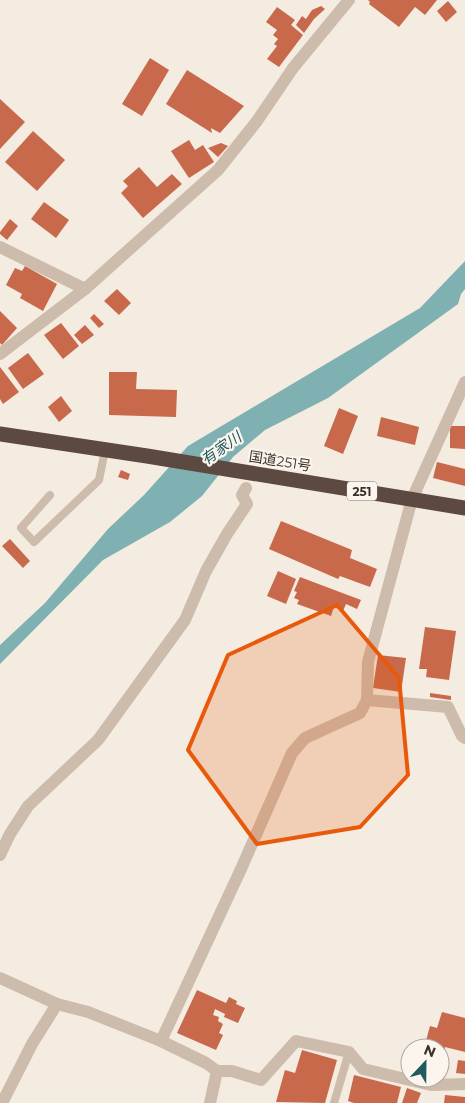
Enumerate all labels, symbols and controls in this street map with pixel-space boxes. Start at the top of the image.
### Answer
water label: 有家川 [197,426,247,469]
street label: 国道251号 [248,447,312,475]
road number: 251 [347,482,377,501]
north arrow [400,1038,450,1088]
text: N [421,1040,438,1061]

